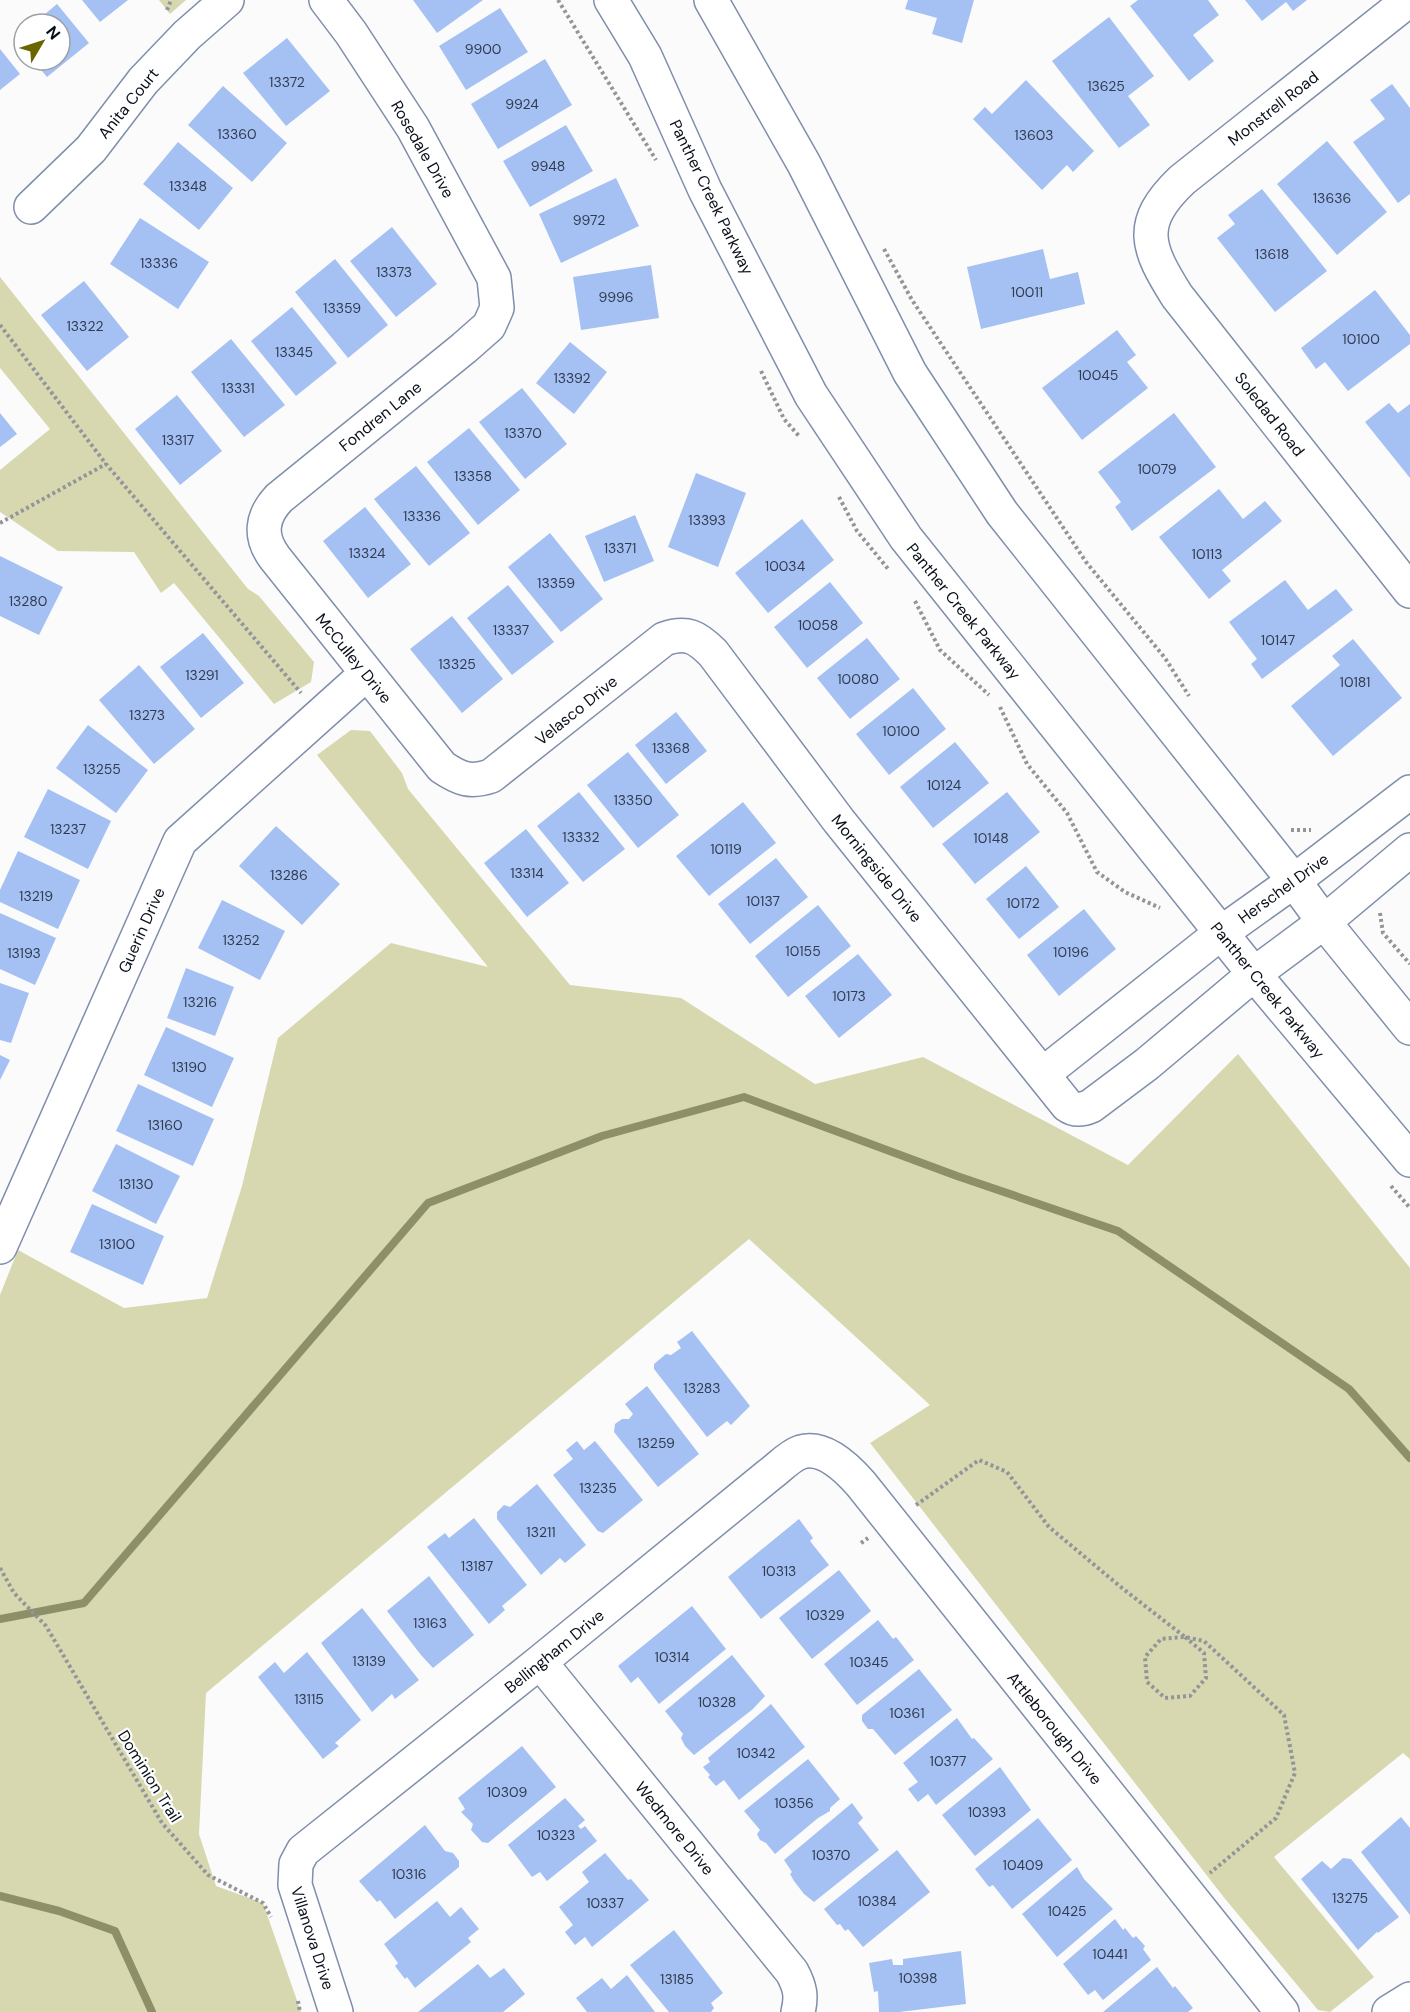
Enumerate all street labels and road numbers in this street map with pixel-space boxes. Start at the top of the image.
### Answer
street label: Anita Court [93,64,163,143]
street label: Monstrell Road [1224,66,1323,150]
street label: Rosedale Drive [386,97,459,202]
street label: Panther Creek Parkway [665,116,758,278]
street label: Soledad Road [1230,368,1309,461]
street label: Fondren Lane [335,377,426,456]
street label: Panther Creek Parkway [902,539,1025,684]
street label: McCulley Drive [311,609,396,708]
street label: Velasco Drive [531,671,622,750]
street label: Morningside Drive [827,810,927,927]
street label: Herschel Drive [1234,848,1333,928]
street label: Guerin Drive [113,884,170,976]
street label: Panther Creek Parkway [1206,918,1329,1063]
street label: Bellingham Drive [500,1605,608,1698]
street label: Attleborough Drive [1003,1668,1107,1789]
street label: Dominion Trail [113,1726,186,1826]
street label: Wedmore Drive [630,1777,719,1879]
street label: Villanova Drive [286,1884,339,1993]

